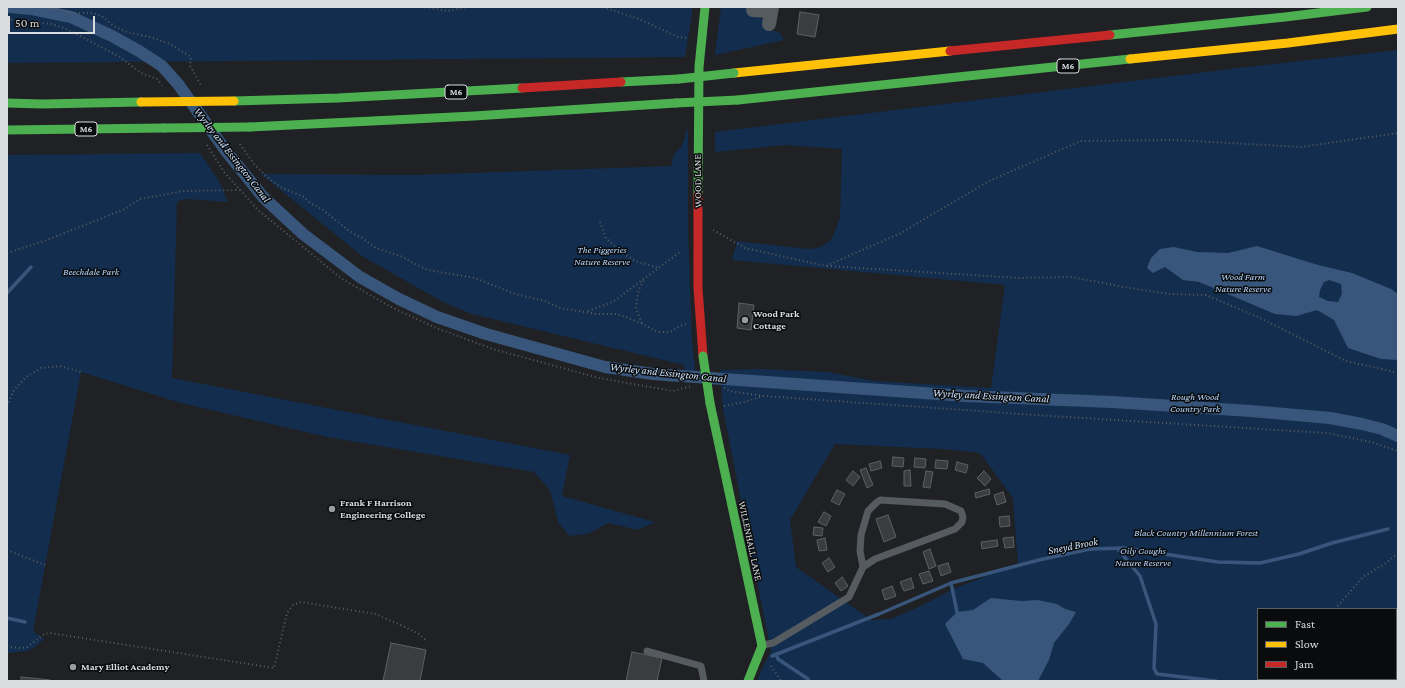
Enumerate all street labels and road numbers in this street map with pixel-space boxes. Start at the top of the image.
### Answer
road number: M6 [1057,59,1079,73]
road number: M6 [445,85,467,99]
road number: M6 [75,122,97,136]
street label: WOOD LANE [692,154,704,208]
street label: WILLENHALL LANE [736,500,764,582]

